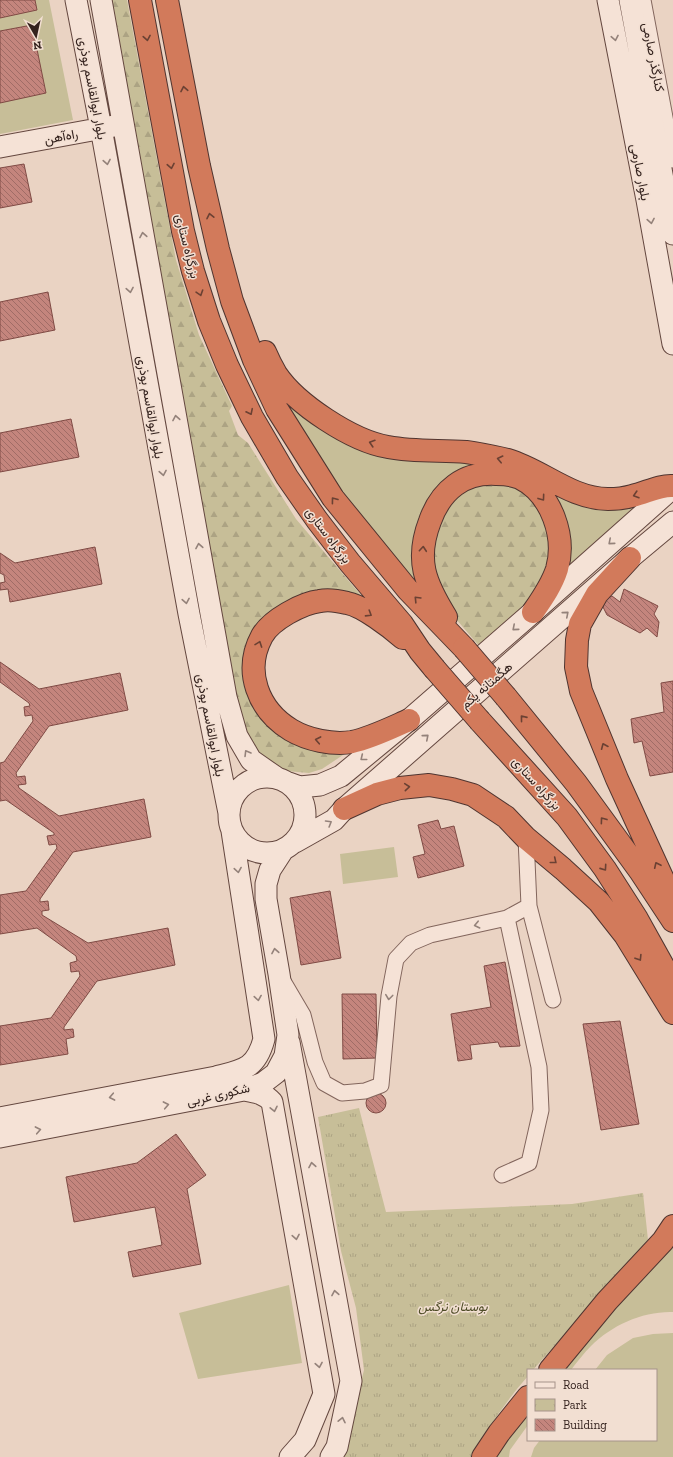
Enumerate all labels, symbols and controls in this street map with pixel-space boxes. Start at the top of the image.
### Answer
north arrow [16,16,56,56]
street label: کنارگذر صارمی [638,21,668,93]
street label: بلوار ابوالقاسم بوذری [74,35,110,141]
one-way arrow [142,35,151,42]
one-way arrow [610,35,619,41]
text: N [32,38,43,53]
one-way arrow [180,85,189,92]
street label: راه‌آهن [43,126,79,148]
street label: بلوار صارمی [627,142,653,202]
one-way arrow [103,159,111,165]
one-way arrow [166,163,174,169]
street label: بزرگراه ستاری [171,212,203,280]
one-way arrow [207,213,215,219]
one-way arrow [646,218,655,224]
one-way arrow [139,232,148,238]
one-way arrow [126,287,134,293]
one-way arrow [195,289,204,296]
street label: بلوار ابوالقاسم بوذری [133,354,167,460]
one-way arrow [245,408,253,416]
one-way arrow [172,415,181,421]
one-way arrow [368,439,375,448]
one-way arrow [497,455,503,463]
one-way arrow [159,470,167,476]
one-way arrow [632,490,639,499]
one-way arrow [538,494,545,501]
one-way arrow [332,497,339,504]
street label: بزرگراه ستاری [302,504,355,567]
one-way arrow [609,537,616,544]
one-way arrow [195,543,204,549]
one-way arrow [419,546,428,552]
one-way arrow [415,597,422,604]
one-way arrow [182,598,190,604]
one-way arrow [365,609,372,617]
one-way arrow [561,612,569,619]
one-way arrow [512,624,519,631]
one-way arrow [254,640,263,647]
street label: هگمتانه یکم [457,659,516,713]
street label: بلوار ابوالقاسم بوذری [192,672,228,778]
one-way arrow [520,715,527,722]
one-way arrow [421,734,429,742]
one-way arrow [315,736,321,744]
one-way arrow [601,743,609,751]
one-way arrow [245,751,252,758]
one-way arrow [360,754,367,761]
street label: بزرگراه ستاری [508,754,564,814]
one-way arrow [404,783,410,792]
one-way arrow [600,817,607,824]
one-way arrow [324,820,331,827]
one-way arrow [549,856,556,863]
one-way arrow [654,862,662,869]
one-way arrow [599,864,606,871]
one-way arrow [233,866,242,873]
one-way arrow [474,920,481,928]
one-way arrow [272,947,280,954]
one-way arrow [634,954,642,961]
one-way arrow [385,994,394,1000]
one-way arrow [253,995,262,1001]
street label: شکوری غربی [185,1080,251,1110]
one-way arrow [109,1092,115,1100]
one-way arrow [163,1102,169,1110]
one-way arrow [269,1106,277,1112]
one-way arrow [35,1126,41,1134]
one-way arrow [308,1162,316,1168]
one-way arrow [292,1234,300,1240]
one-way arrow [331,1289,340,1296]
park label: بوستان نرگس [418,1299,489,1315]
one-way arrow [314,1362,323,1368]
legend [527,1369,657,1441]
text: Road [563,1378,589,1392]
text: Park [563,1398,588,1412]
one-way arrow [338,1417,346,1423]
text: Building [563,1418,607,1432]

